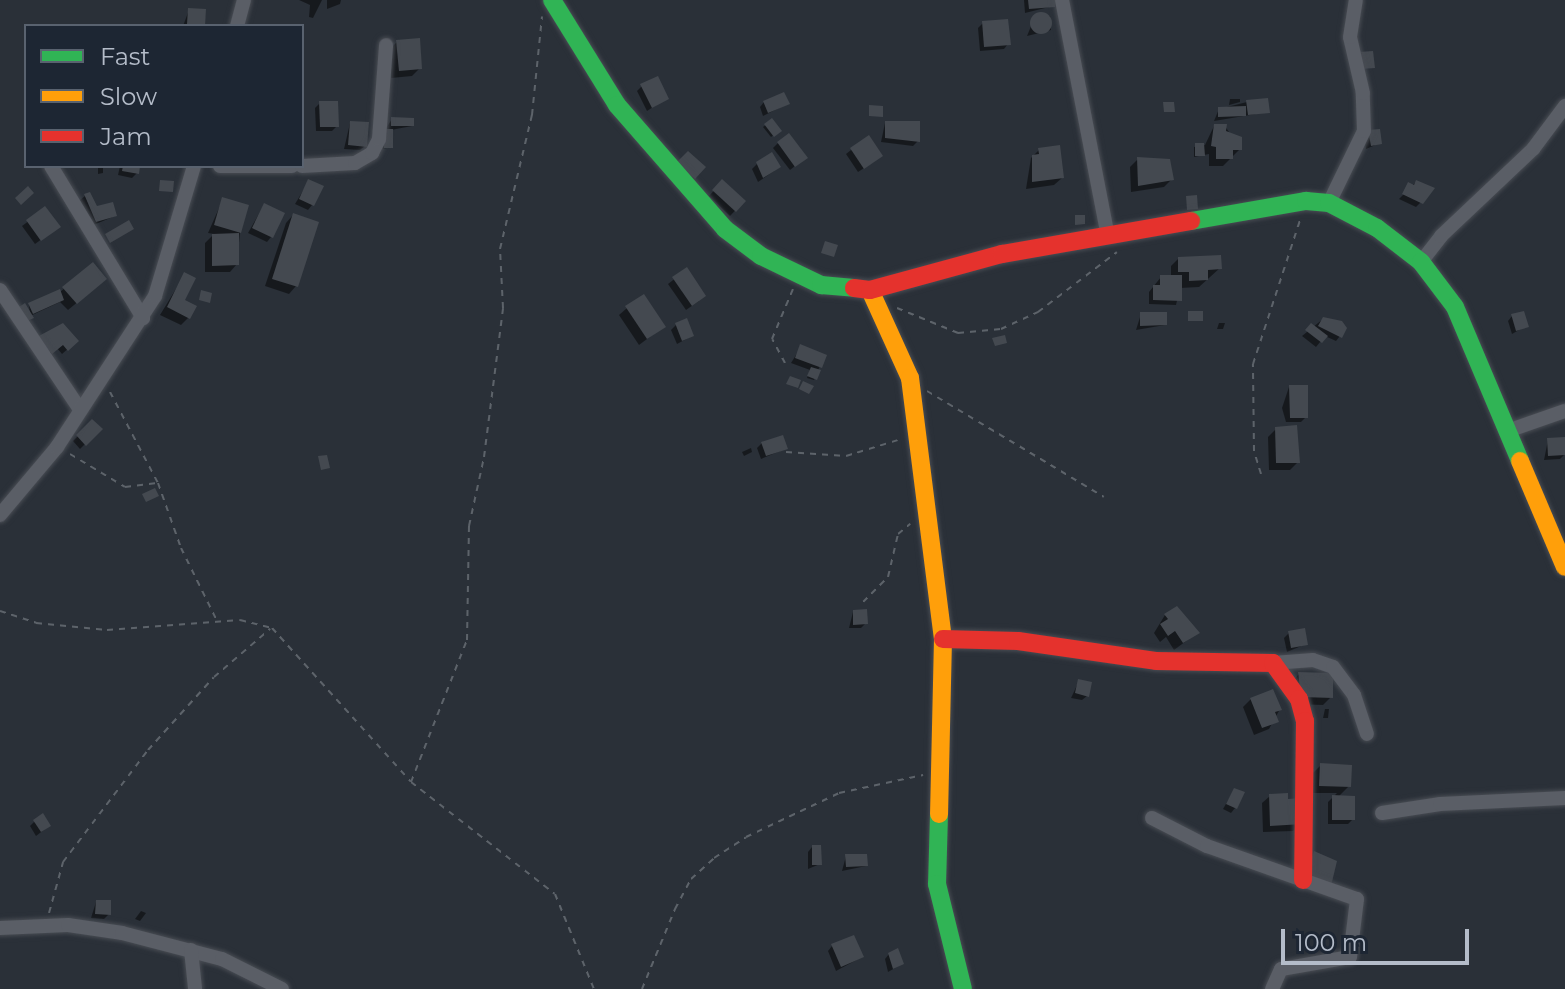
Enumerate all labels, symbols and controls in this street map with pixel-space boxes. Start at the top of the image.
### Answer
legend [24,24,304,168]
text: Fast [100,42,150,71]
text: Slow [100,82,157,111]
text: Jam [100,122,152,151]
scale bar [1285,913,1473,963]
text: 100 m [1295,928,1367,957]

